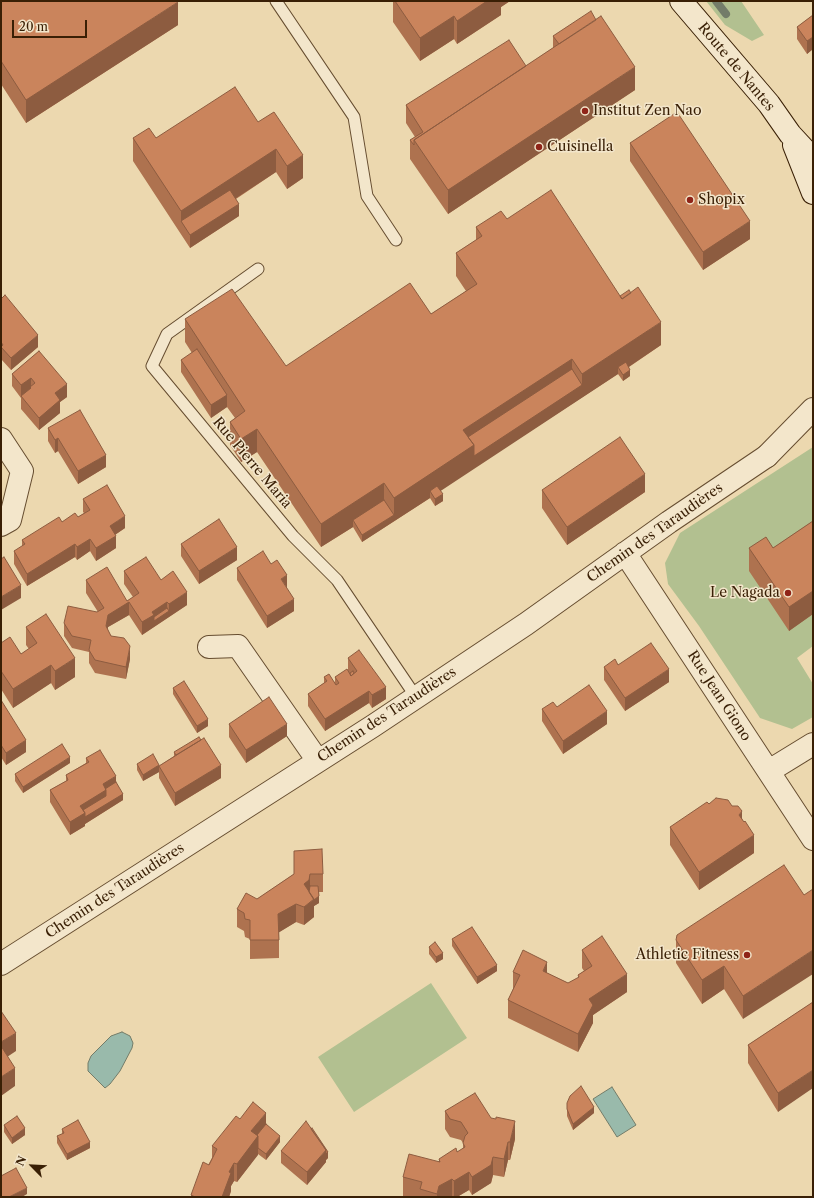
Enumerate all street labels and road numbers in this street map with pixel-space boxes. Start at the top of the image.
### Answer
street label: Route de Nantes [694,19,778,115]
street label: Rue Pierre Maria [209,414,295,512]
street label: Chemin des Taraudières [584,480,726,586]
street label: Rue Jean Giono [684,648,754,744]
street label: Chemin des Taraudières [314,664,460,766]
street label: Chemin des Taraudières [42,840,188,942]

